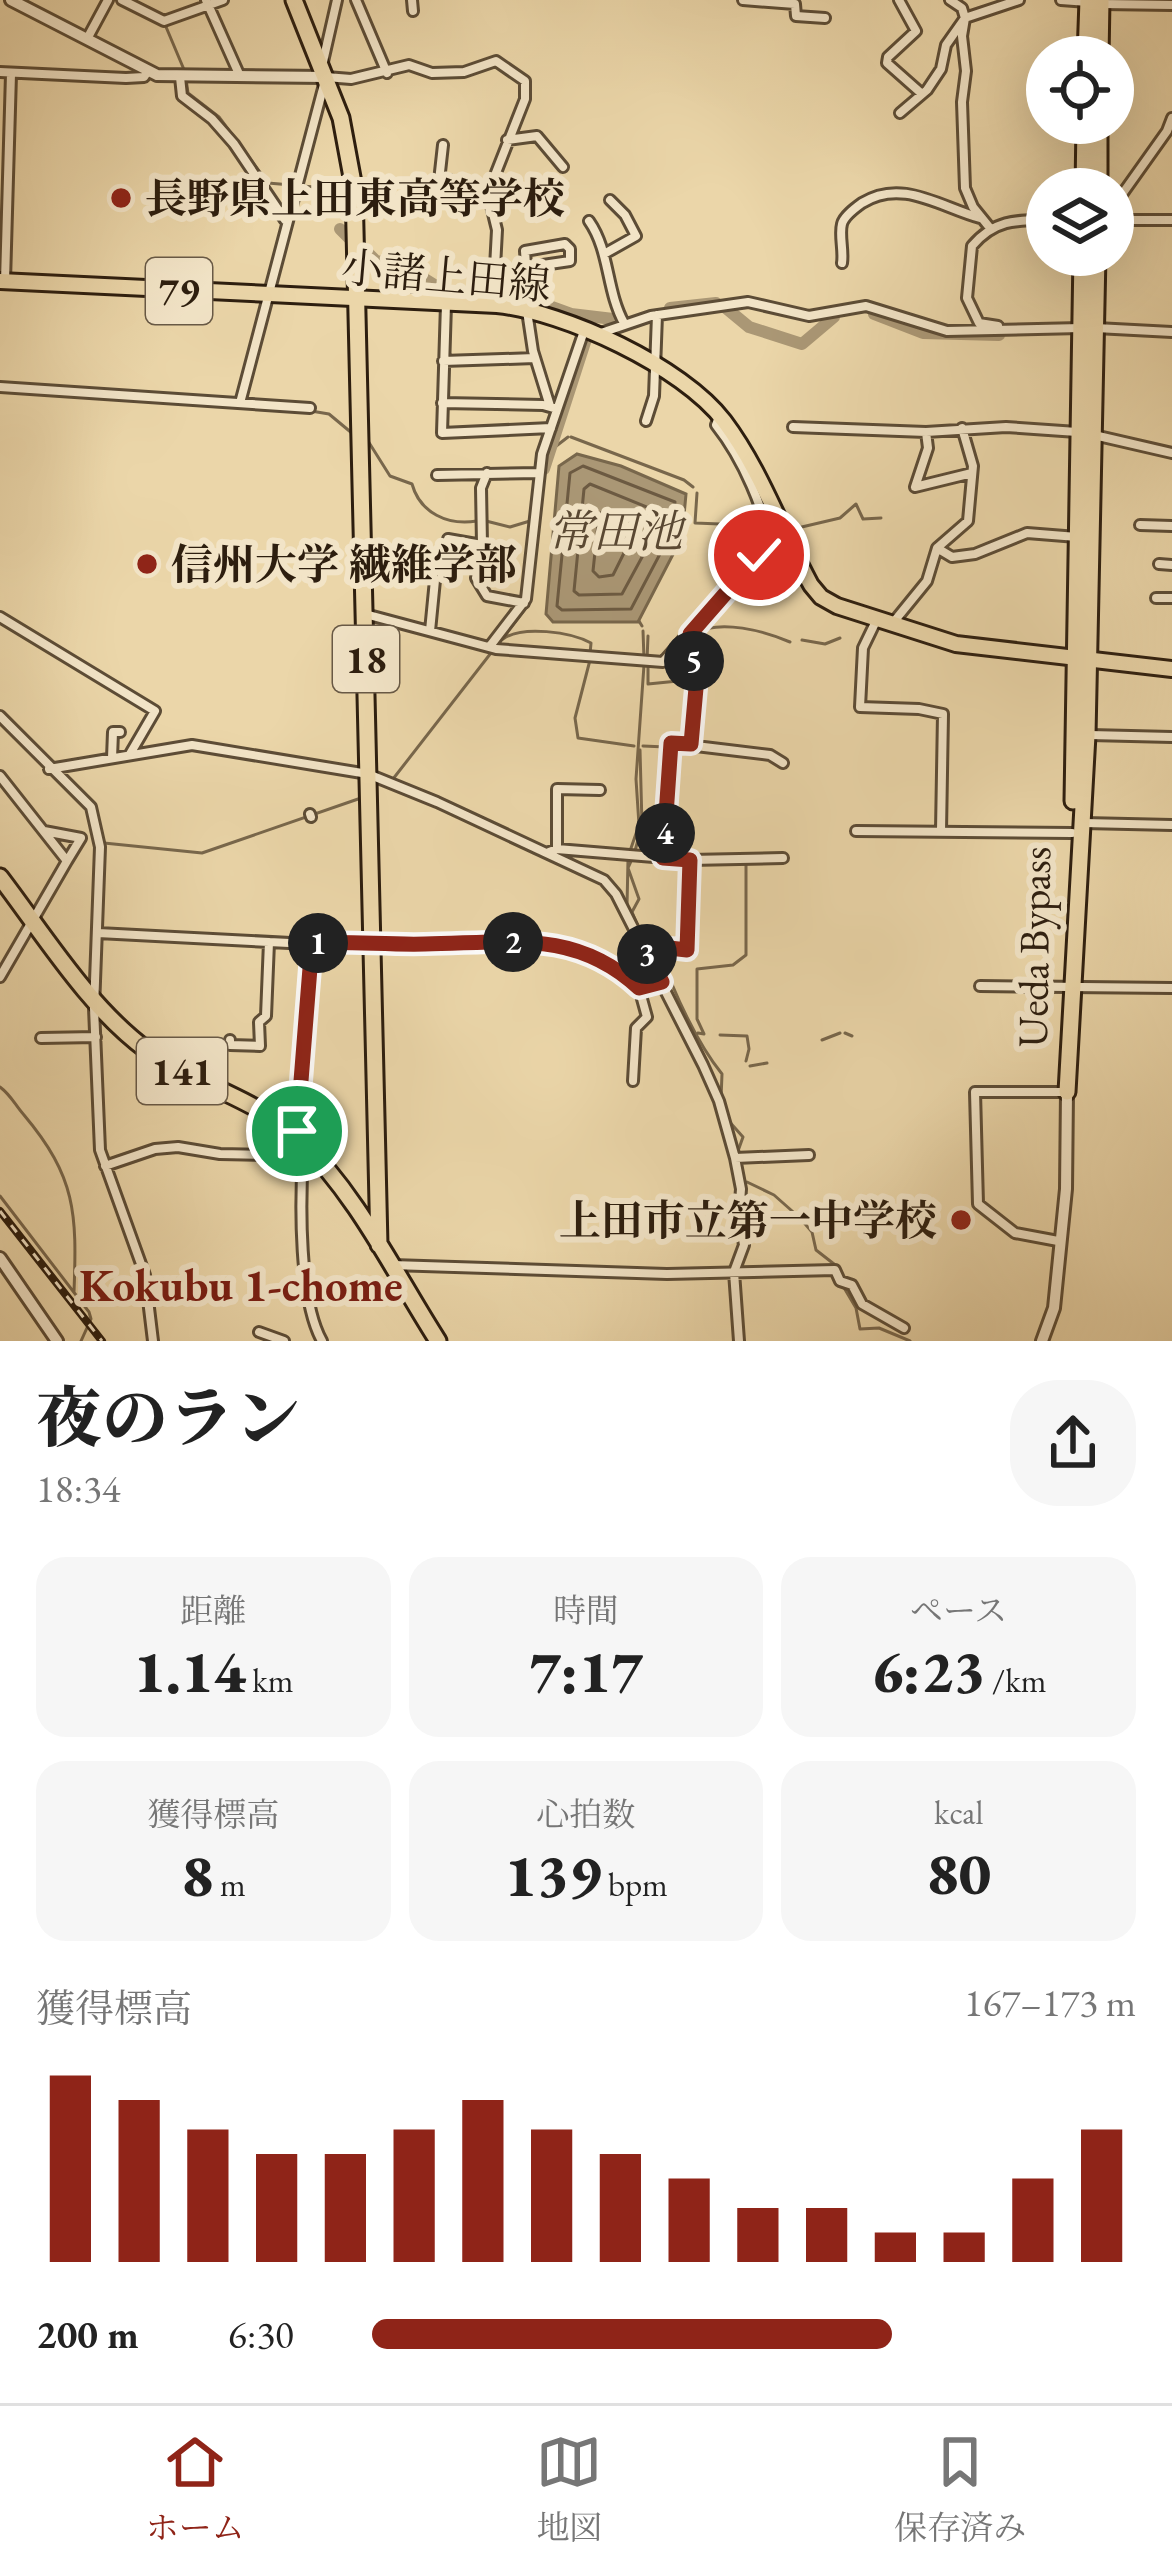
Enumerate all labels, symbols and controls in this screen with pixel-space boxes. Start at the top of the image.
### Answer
map controls [1026,36,1134,276]
button: locate [1026,36,1134,144]
button: layers [1026,168,1134,276]
place label: 長野県上田東高等学校 [145,171,565,226]
marker: 長野県上田東高等学校 [108,185,134,211]
street label: 小諸上田線 [339,239,553,313]
road number: 79 [146,258,212,324]
water label: 常田池 [547,502,687,560]
pin [708,504,810,606]
icon: check [726,522,792,588]
place label: 信州大学 繊維学部 [171,537,517,592]
marker: 信州大学 繊維学部 [134,551,160,577]
road number: 18 [333,626,399,692]
pin: 5 [664,631,724,691]
text: 5 [685,639,703,682]
pin: 4 [635,803,695,863]
text: 4 [656,811,674,854]
street label: Ueda Bypass [1005,846,1063,1048]
pin: 2 [483,912,543,972]
pin: 1 [288,913,348,973]
text: 2 [504,920,522,963]
text: 1 [309,921,327,964]
pin: 3 [617,924,677,984]
text: 3 [638,932,656,975]
road number: 141 [137,1038,227,1104]
pin [246,1080,348,1182]
icon: arrive [264,1098,330,1164]
place label: 上田市立第一中学校 [559,1193,937,1248]
marker: 上田市立第一中学校 [948,1207,974,1233]
district label: Kokubu 1-chome [79,1256,403,1314]
text: 夜のラン [36,1375,300,1461]
button: share [1010,1380,1136,1506]
text: 18:34 [36,1463,121,1514]
text: 距離 [180,1589,246,1632]
text: 時間 [553,1589,619,1632]
text: ペース [910,1589,1007,1632]
text: 1.14 [133,1632,246,1710]
text: 7:17 [529,1632,643,1710]
text: 6:23 [871,1632,985,1710]
text: km [246,1659,293,1702]
text: /km [985,1659,1046,1702]
text: kcal [934,1791,983,1834]
text: 獲得標高 [147,1793,279,1836]
text: 心拍数 [536,1793,635,1836]
text: 80 [926,1834,991,1912]
text: 8 [181,1836,213,1914]
text: 139 [504,1836,601,1914]
text: m [213,1863,246,1906]
text: bpm [601,1863,668,1906]
text: 167–173 m [964,1977,1136,2028]
text: 獲得標高 [36,1983,192,2034]
text: 200 m [36,2309,139,2360]
text: 6:30 [228,2309,294,2360]
tab: ホーム [146,2429,245,2549]
tab: 地図 [536,2429,602,2549]
tab: 保存済み [894,2429,1026,2549]

